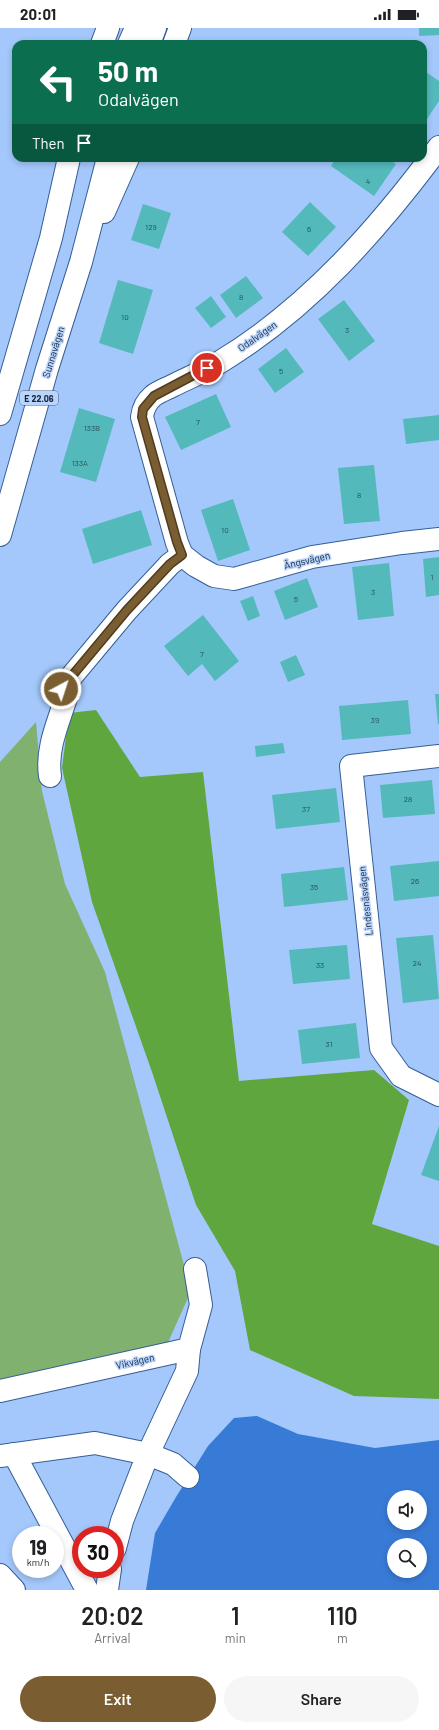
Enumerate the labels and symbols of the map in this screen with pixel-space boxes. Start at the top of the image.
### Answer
house number: 4 [366,176,370,186]
house number: 129 [145,222,157,232]
house number: 6 [307,224,311,234]
house number: 8 [239,292,243,302]
house number: 10 [121,312,129,322]
street label: Odalvägen [235,318,279,354]
street label: Sunnavägen [40,325,66,379]
house number: 3 [345,325,349,335]
pin [190,351,224,385]
house number: 5 [279,366,283,376]
road number: E 22.06 [20,391,58,405]
house number: 7 [196,417,200,427]
house number: 133B [84,423,100,433]
house number: 133A [72,458,88,468]
house number: 8 [357,490,361,500]
house number: 10 [221,525,229,535]
street label: Ängsvägen [283,549,331,571]
house number: 1 [431,572,434,582]
house number: 3 [371,587,375,597]
house number: 5 [294,594,298,604]
house number: 7 [200,649,204,659]
position arrow [40,668,82,710]
house number: 39 [371,715,379,725]
house number: 28 [404,794,412,804]
house number: 37 [302,804,310,814]
street label: Lindesnäsvägen [355,866,375,936]
house number: 26 [411,876,419,886]
house number: 35 [310,882,318,892]
house number: 24 [413,958,421,968]
house number: 33 [316,960,324,970]
house number: 31 [326,1039,333,1049]
street label: Vikvägen [115,1351,155,1371]
speed limit sign: 30 [72,1526,124,1578]

